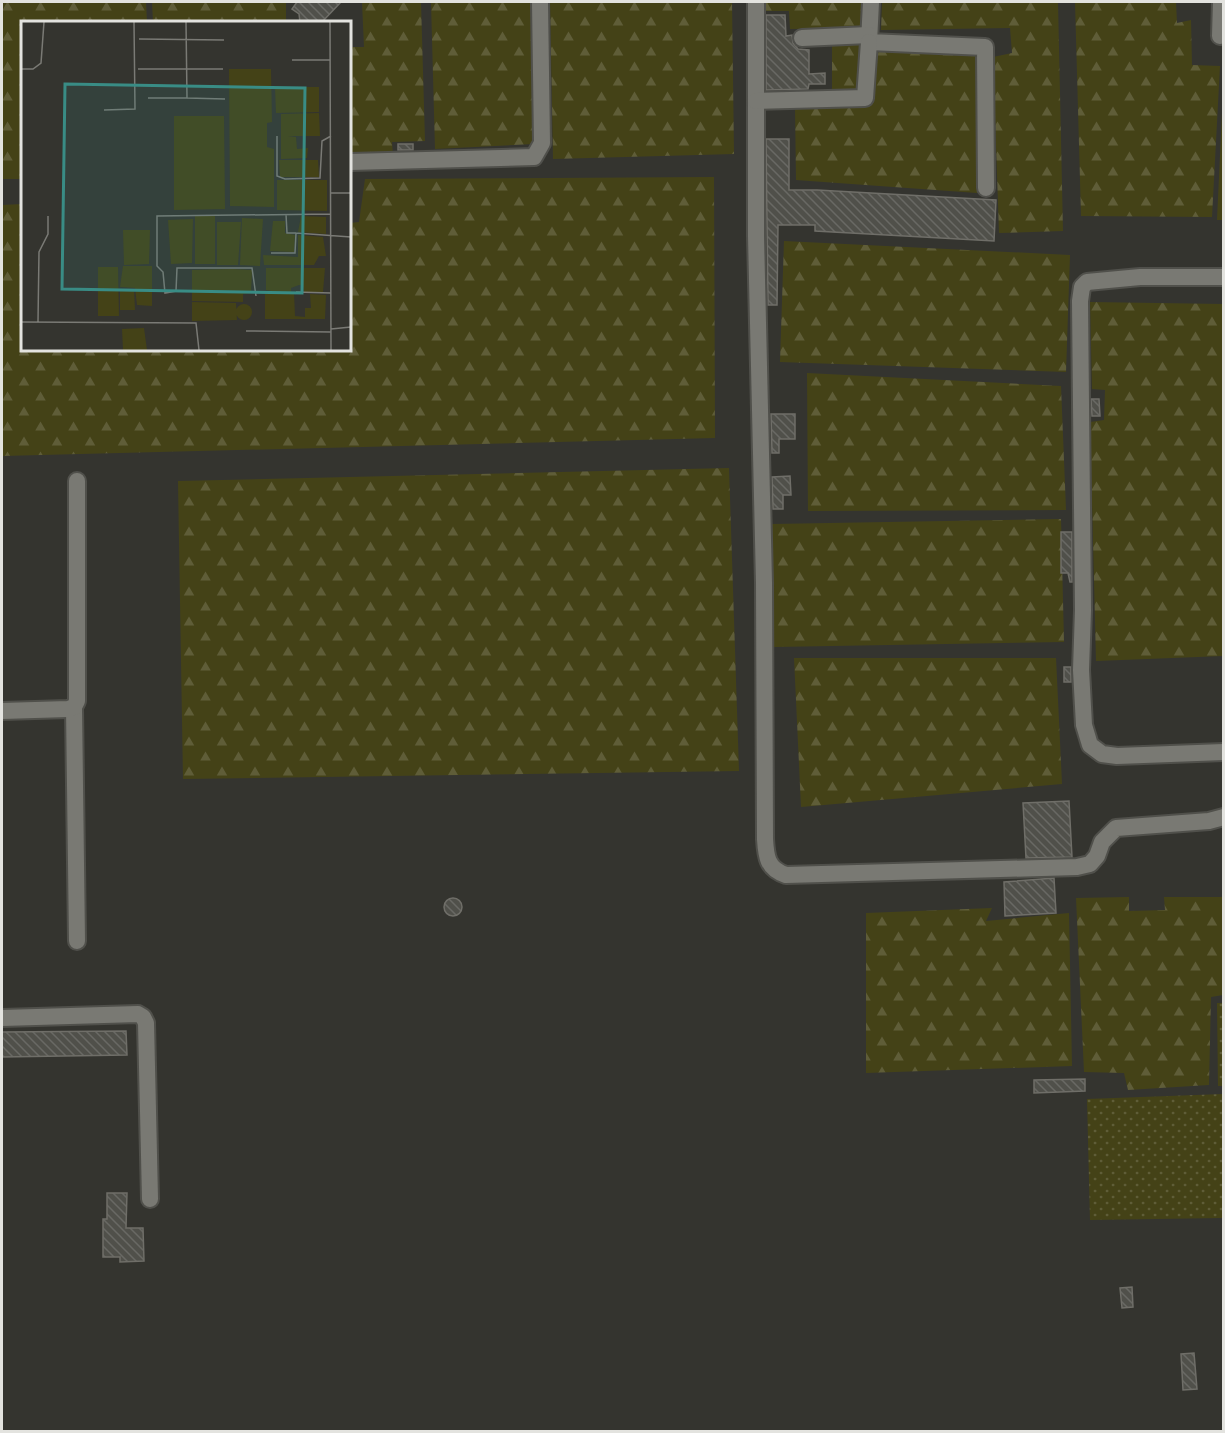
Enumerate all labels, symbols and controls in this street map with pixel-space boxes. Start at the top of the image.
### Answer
inset map [21,21,351,351]

